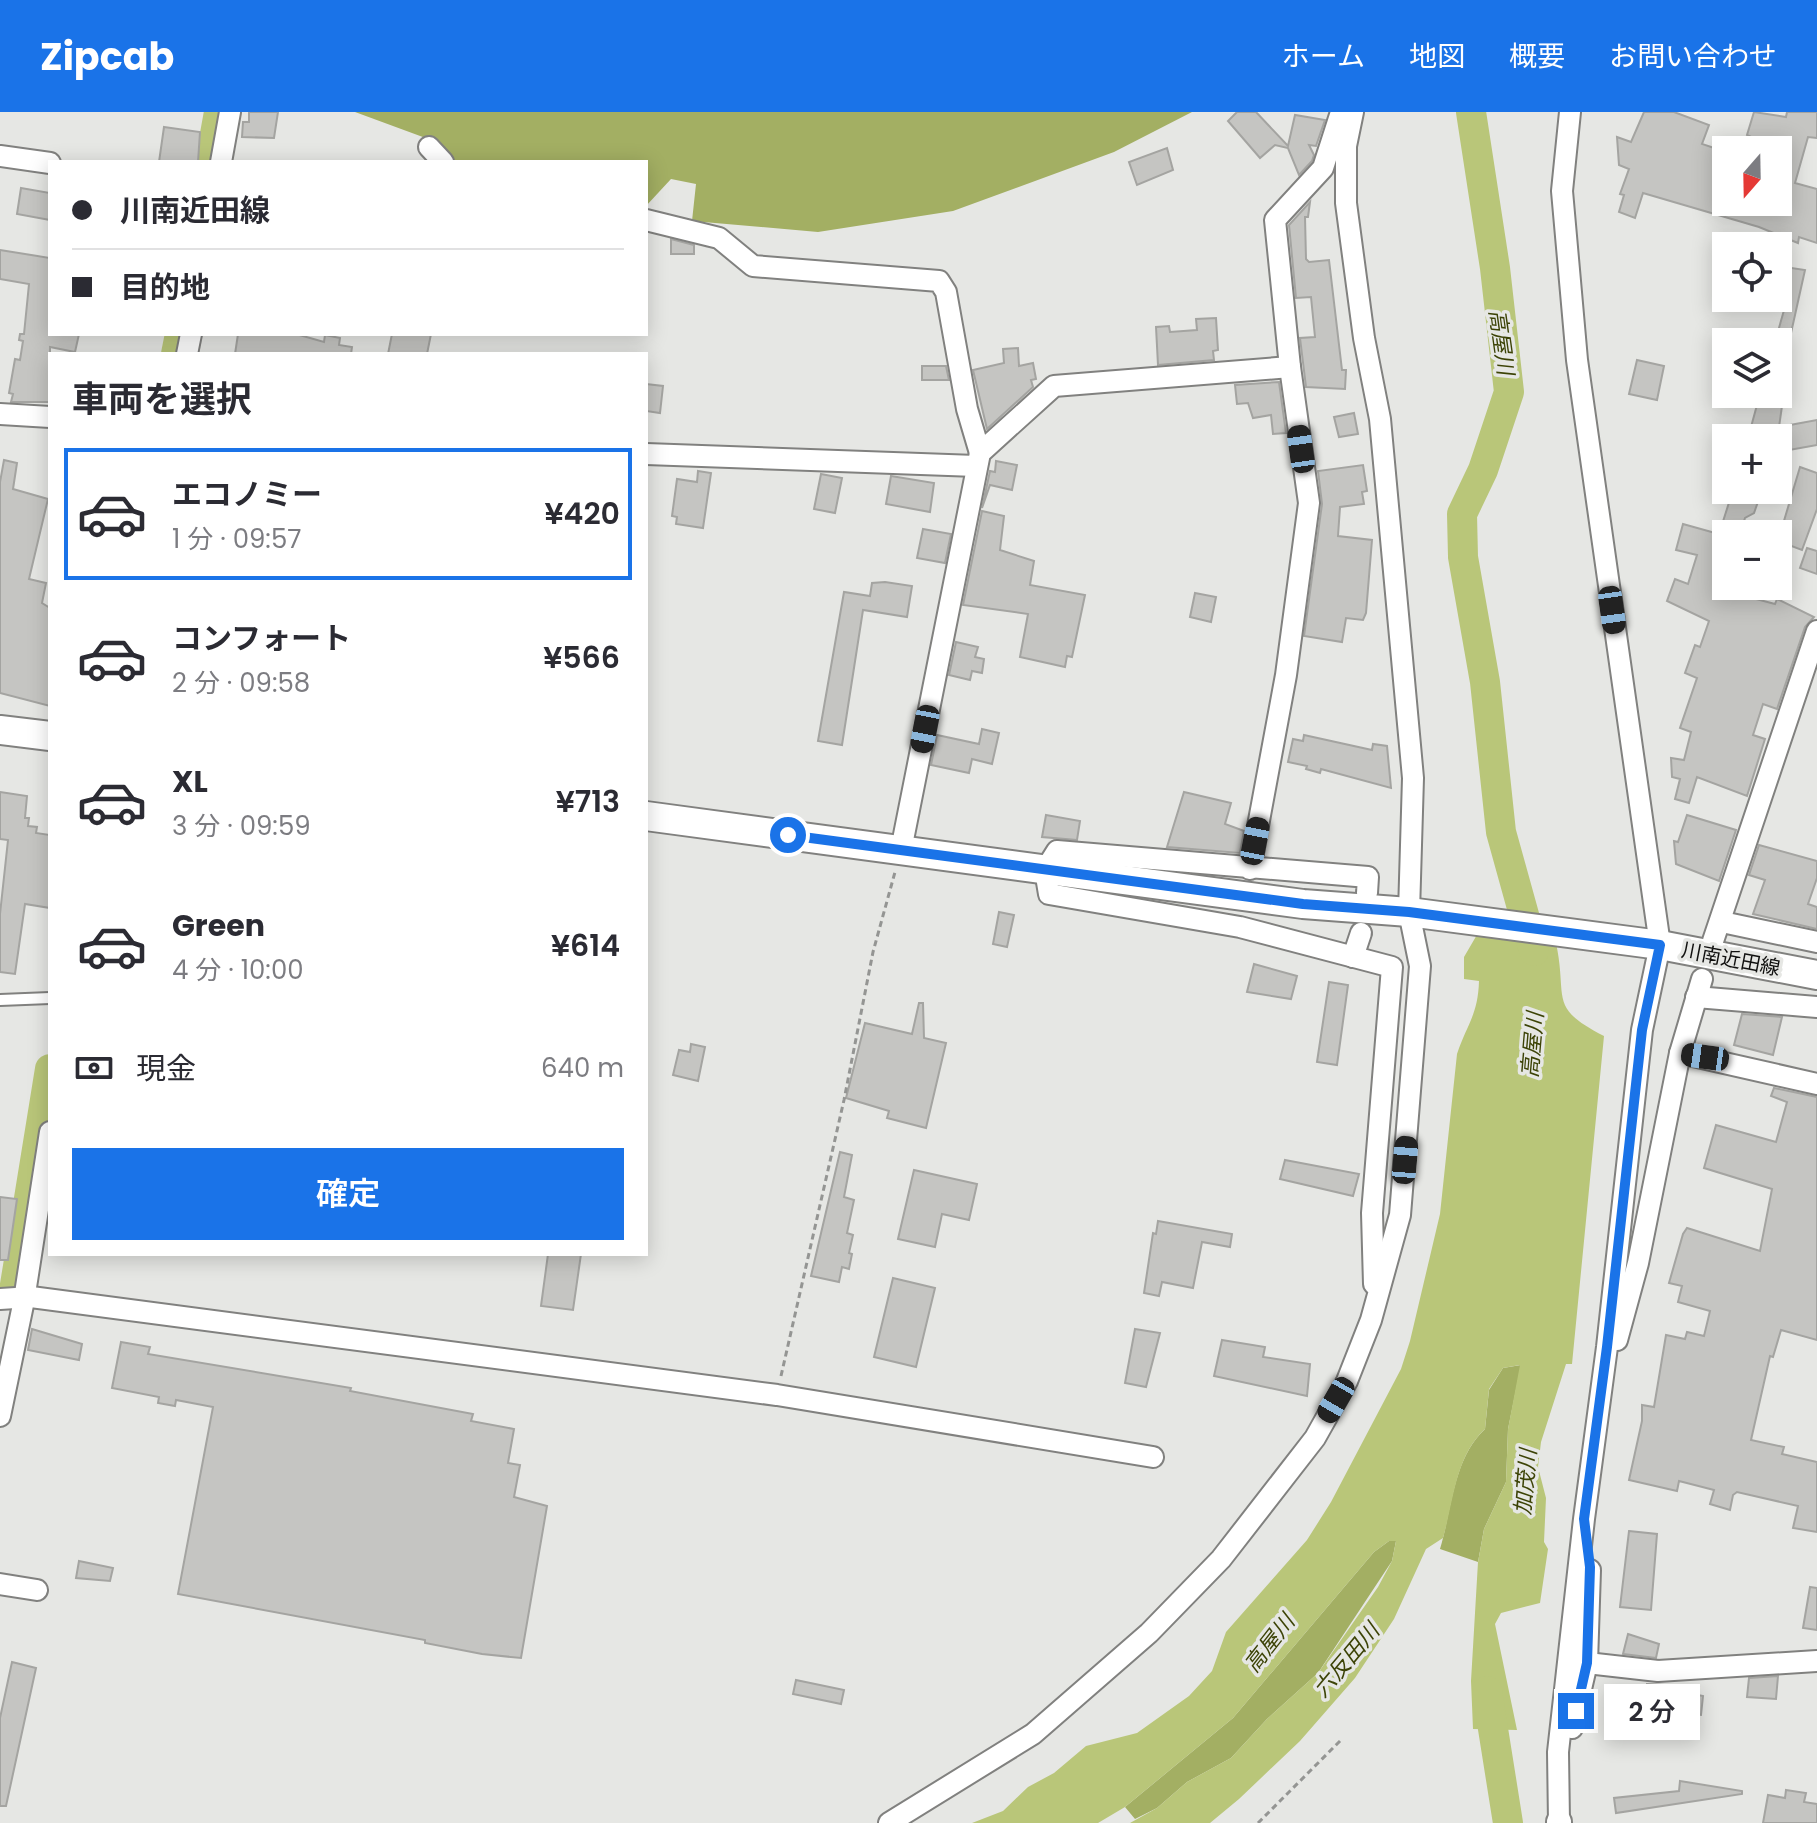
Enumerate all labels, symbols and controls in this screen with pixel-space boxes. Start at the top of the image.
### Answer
text: Zipcab [40,30,174,83]
text: ホーム [1282,37,1365,76]
text: 地図 [1409,37,1465,76]
text: 概要 [1509,37,1565,76]
text: お問い合わせ [1609,37,1777,76]
north arrow [1712,136,1792,216]
map controls [1712,136,1792,600]
text: 川南近田線 [120,189,270,232]
button: locate [1712,232,1792,312]
text: 目的地 [120,266,210,309]
water label: 高屋川 [1482,307,1522,379]
button: layers [1712,328,1792,408]
text: 車両を選択 [72,374,252,425]
car [1286,424,1316,474]
button: + [1712,424,1792,504]
text: エコノミー [172,473,322,516]
icon: car [76,478,148,550]
text: ¥420 [544,492,620,535]
button: − [1712,520,1792,600]
text: 1 分 · 09:57 [172,521,301,557]
car [1597,585,1627,635]
text: コンフォート [172,617,351,660]
icon: car [76,622,148,694]
text: ¥566 [543,636,620,679]
text: 2 分 · 09:58 [172,665,310,701]
car [909,703,941,755]
text: XL [172,760,208,803]
icon: car [76,766,148,838]
text: ¥713 [556,780,620,823]
text: 3 分 · 09:59 [172,808,311,844]
car [1239,815,1271,867]
route start [770,817,806,853]
text: Green [172,904,265,947]
icon: car [76,910,148,982]
text: ¥614 [551,924,620,967]
street label: 川南近田線 [1679,936,1783,982]
text: 4 分 · 10:00 [172,952,304,988]
water label: 高屋川 [1514,1009,1551,1079]
car [1680,1042,1730,1072]
icon: cash [72,1046,116,1090]
text: 現金 [136,1047,196,1090]
text: 640 m [541,1050,624,1086]
car [1391,1135,1419,1185]
button: 確定 [72,1148,624,1240]
car [1314,1373,1358,1427]
water label: 加茂川 [1507,1446,1544,1516]
water label: 高屋川 [1237,1606,1303,1679]
water label: 六反田川 [1306,1615,1388,1704]
callout: 2 分 [1604,1683,1700,1739]
route end [1558,1693,1594,1729]
text: 2 分 [1628,1694,1676,1730]

